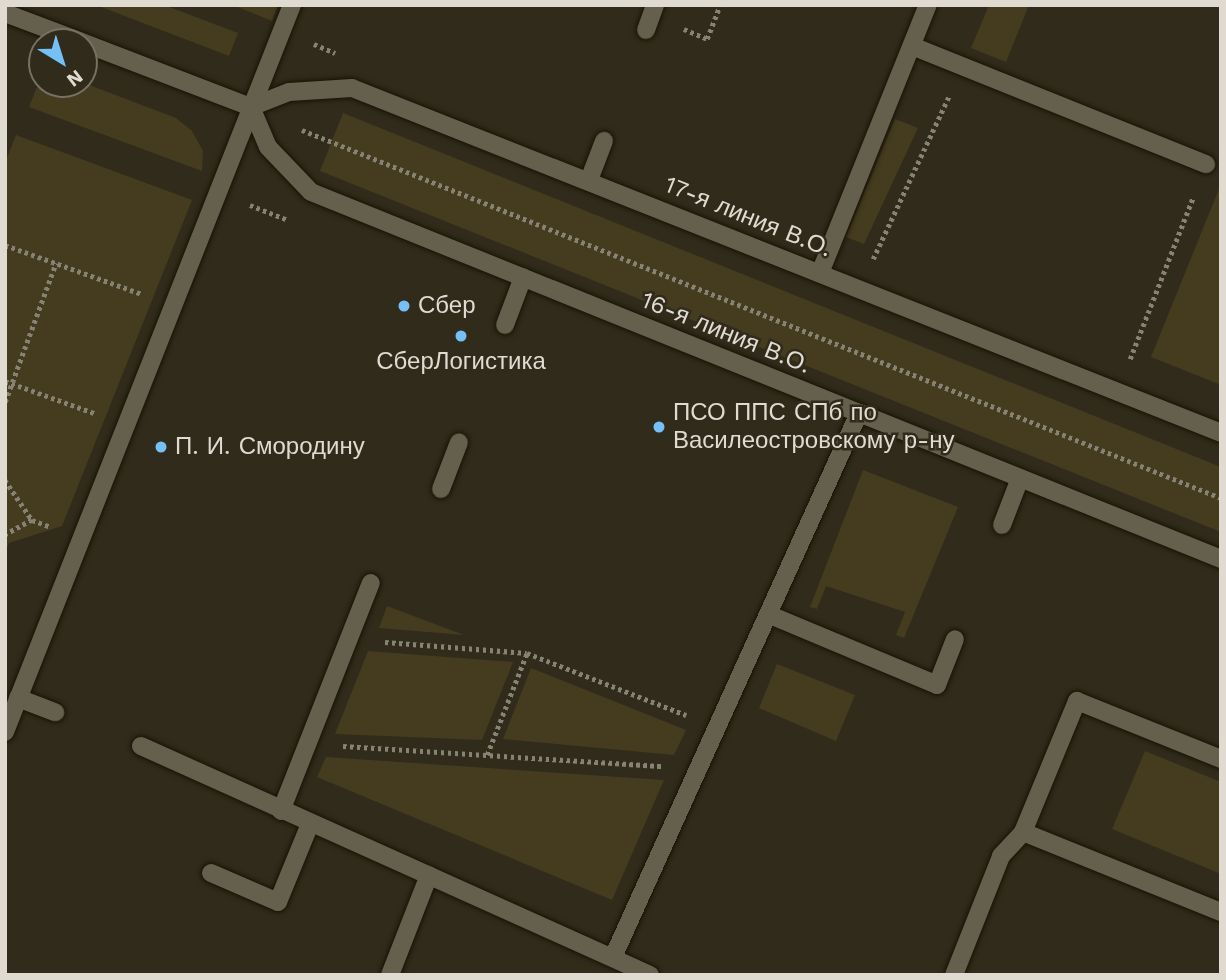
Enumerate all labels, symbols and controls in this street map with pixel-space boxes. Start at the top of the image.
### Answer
north arrow [28,28,98,98]
text: N [62,65,88,92]
street label: 17-я линия В.О. [660,170,836,264]
street label: 16-я линия В.О. [637,286,815,380]
place label: Сбер [418,292,476,320]
marker: Сбер [396,298,412,314]
marker: СберЛогистика [453,328,469,344]
place label: СберЛогистика [376,348,546,376]
place label: ПСО ППС СПб по Василеостровскому р-ну [673,399,955,455]
marker: ПСО ППС СПб по Василеостровскому р-ну [651,419,667,435]
place label: П. И. Смородину [175,433,365,461]
marker: П. И. Смородину [153,439,169,455]

